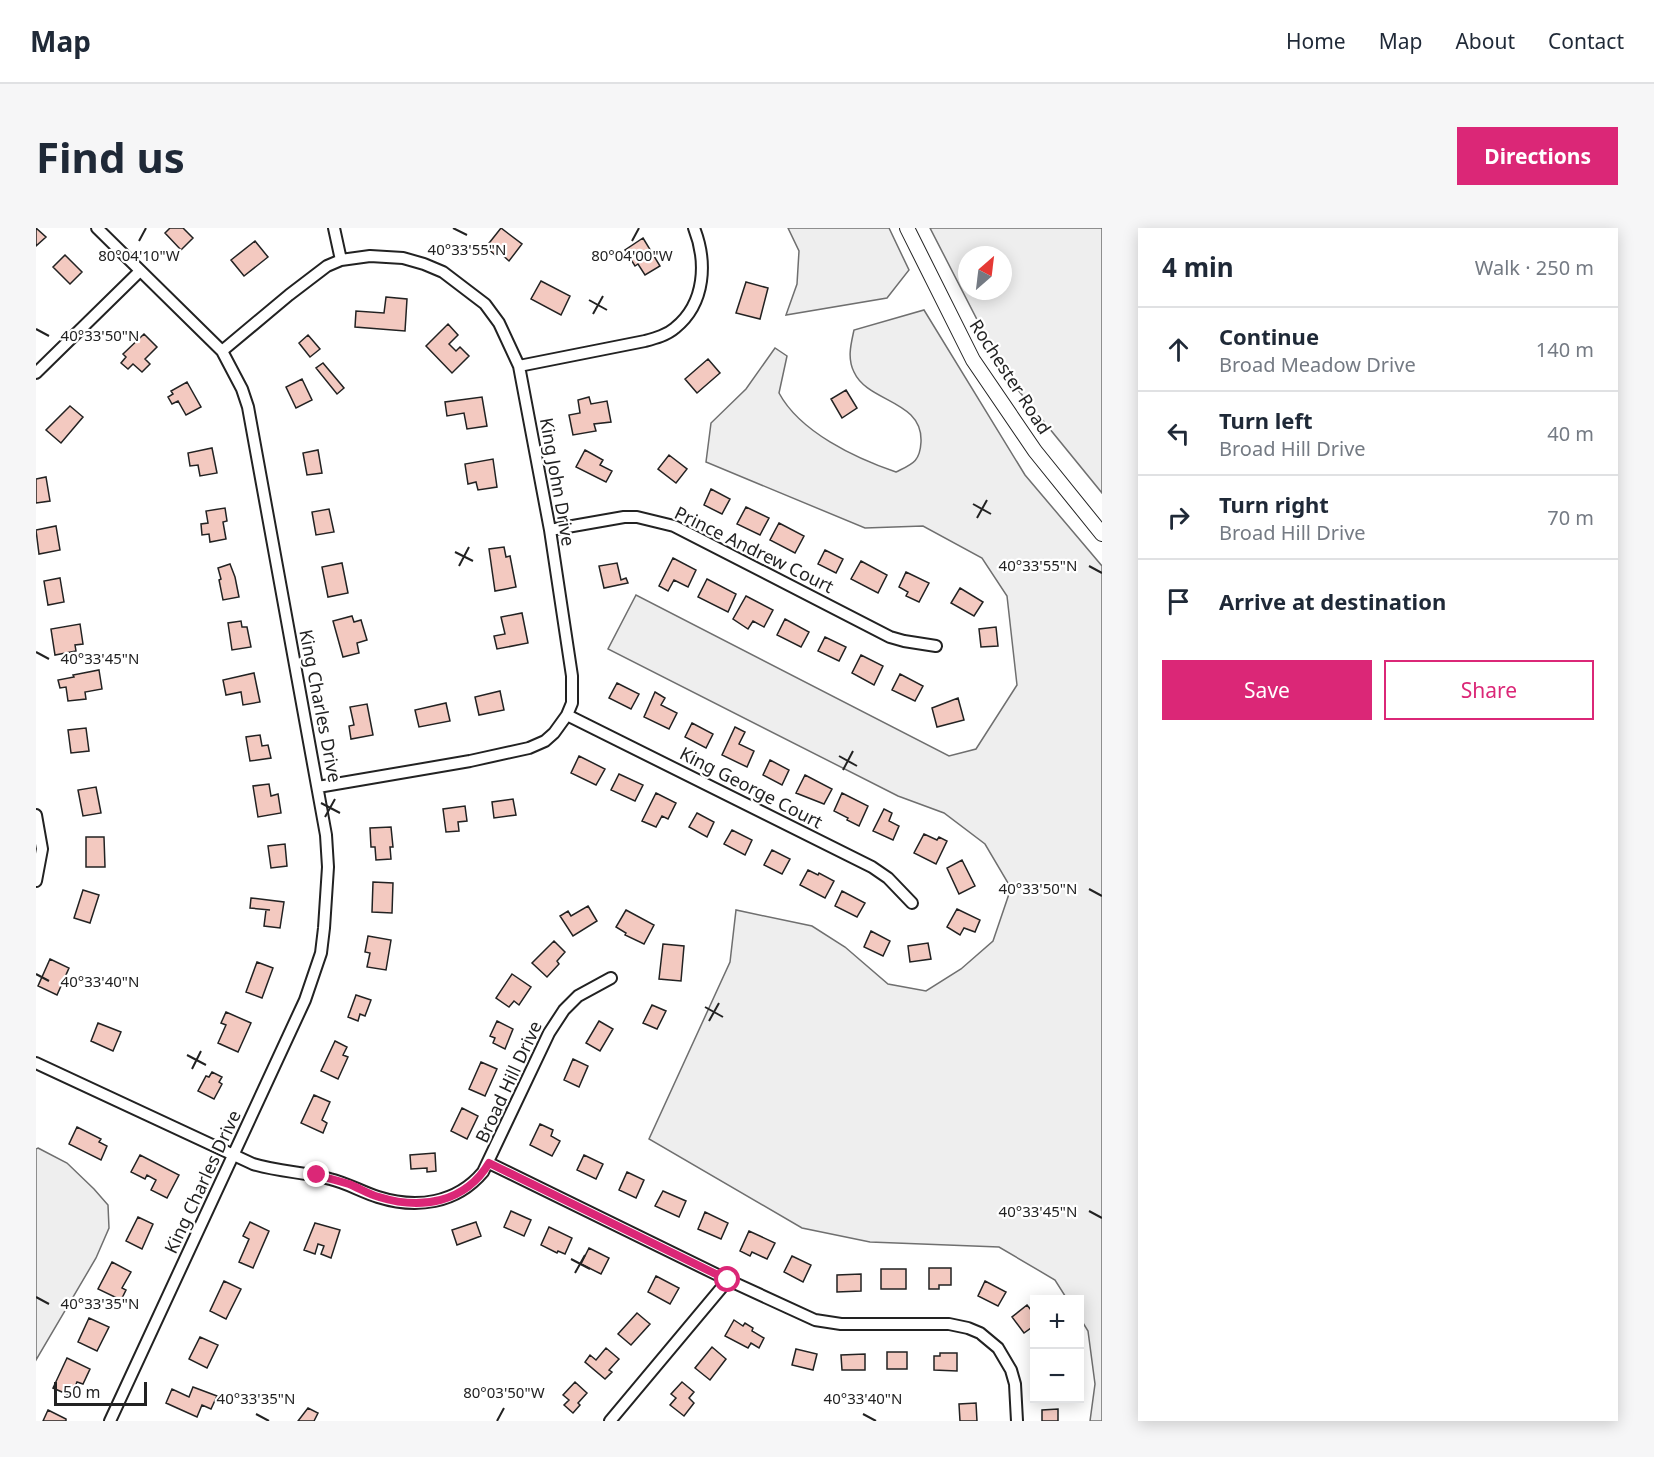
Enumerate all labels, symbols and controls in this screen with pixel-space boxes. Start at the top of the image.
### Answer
text: Map [30,22,91,60]
text: Home [1286,27,1346,55]
text: Map [1379,27,1422,55]
text: About [1455,27,1515,55]
text: Contact [1548,27,1624,55]
button: Directions [1457,127,1618,185]
text: Find us [36,128,185,185]
text: 40°33'55"N [428,239,506,259]
text: 80°04'10"W [98,245,180,265]
text: 80°04'00"W [591,245,673,265]
north arrow [958,246,1012,300]
text: 4 min [1162,249,1234,285]
text: Walk · 250 m [1475,254,1594,281]
street label: Rochester Road [965,314,1057,439]
text: Continue [1219,321,1319,351]
text: 40°33'50"N [61,325,139,345]
icon: ahead [1162,333,1195,366]
text: 140 m [1536,336,1594,363]
text: Broad Meadow Drive [1219,351,1416,378]
text: Turn left [1219,405,1313,435]
street label: King John Drive [535,416,581,548]
icon: left [1162,417,1195,450]
text: 40 m [1547,420,1594,447]
text: Broad Hill Drive [1219,435,1366,462]
text: Turn right [1219,489,1329,519]
street label: Prince Andrew Court [671,500,838,598]
icon: right [1162,501,1195,534]
text: 70 m [1547,504,1594,531]
text: Broad Hill Drive [1219,519,1366,546]
text: 40°33'55"N [999,555,1077,575]
icon: arrive [1162,585,1195,618]
text: Arrive at destination [1219,586,1446,616]
street label: King Charles Drive [294,627,348,784]
text: 40°33'45"N [61,648,139,668]
button: Save [1162,660,1372,720]
button: Share [1384,660,1594,720]
street label: King George Court [676,741,827,834]
text: 40°33'50"N [999,878,1077,898]
text: 40°33'40"N [61,971,139,991]
street label: Broad Hill Drive [469,1017,547,1146]
street label: King Charles Drive [158,1106,246,1257]
route end [303,1161,329,1187]
text: 40°33'45"N [999,1201,1077,1221]
route start [714,1266,740,1292]
text: 40°33'35"N [61,1293,139,1313]
map controls [1030,1295,1084,1403]
button: + [1030,1295,1084,1349]
button: − [1030,1349,1084,1403]
scale bar [54,1379,147,1406]
text: 50 m [63,1381,100,1403]
text: 80°03'50"W [463,1382,545,1402]
text: 40°33'35"N [217,1388,295,1408]
text: 40°33'40"N [824,1388,902,1408]

